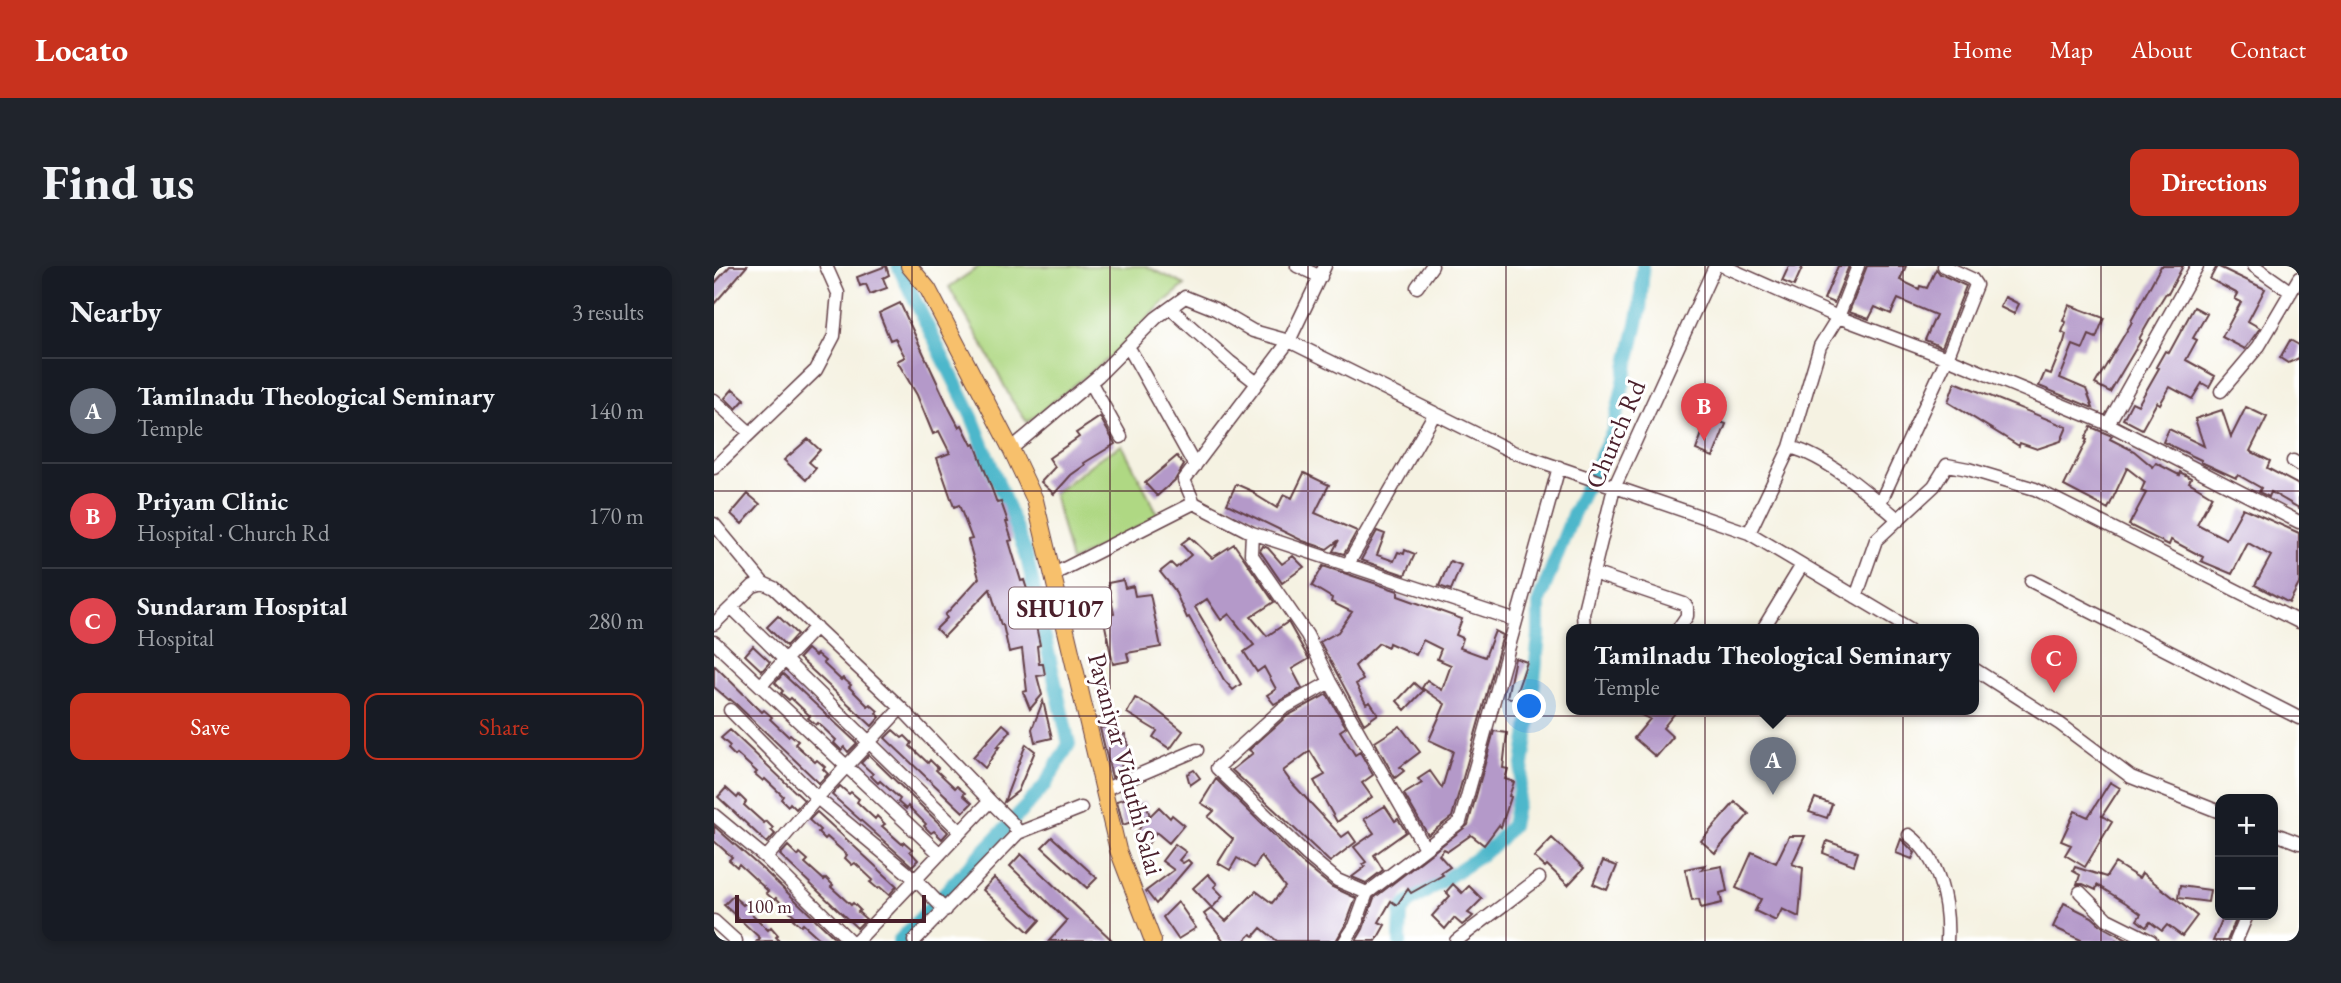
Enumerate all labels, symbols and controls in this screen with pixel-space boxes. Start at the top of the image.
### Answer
text: Locato [35,28,128,71]
text: Home [1952,34,2012,65]
text: Map [2050,34,2093,65]
text: About [2131,34,2192,65]
text: Contact [2230,34,2306,65]
button: Directions [2130,149,2299,216]
text: Find us [42,150,194,214]
text: Nearby [70,292,162,331]
text: 3 results [572,297,644,327]
street label: Church Rd [1577,374,1653,494]
text: Tamilnadu Theological Seminary [137,379,495,413]
pin: B [1681,383,1727,441]
text: A [85,396,101,426]
text: 140 m [588,396,644,426]
text: Temple [137,413,203,443]
text: Priyam Clinic [137,484,288,518]
text: B [86,501,100,531]
text: 170 m [588,501,644,531]
text: Hospital · Church Rd [137,518,330,548]
road number: SHU107 [1009,587,1111,628]
text: Sundaram Hospital [137,589,348,623]
text: C [85,606,101,636]
text: 280 m [588,606,644,636]
text: Hospital [137,623,214,653]
popup [1566,624,1979,715]
pin: C [2031,635,2077,693]
text: Tamilnadu Theological Seminary [1594,638,1951,672]
street label: Payaniyar Viduthi Salai [1080,649,1172,879]
text: Temple [1594,672,1660,702]
your location [1512,689,1546,723]
button: Save [70,693,350,760]
button: Share [364,693,644,760]
pin: A [1750,737,1796,795]
map controls [2215,794,2278,920]
button: + [2215,794,2278,857]
button: − [2215,857,2278,920]
scale bar [735,892,926,924]
text: 100 m [746,894,792,919]

